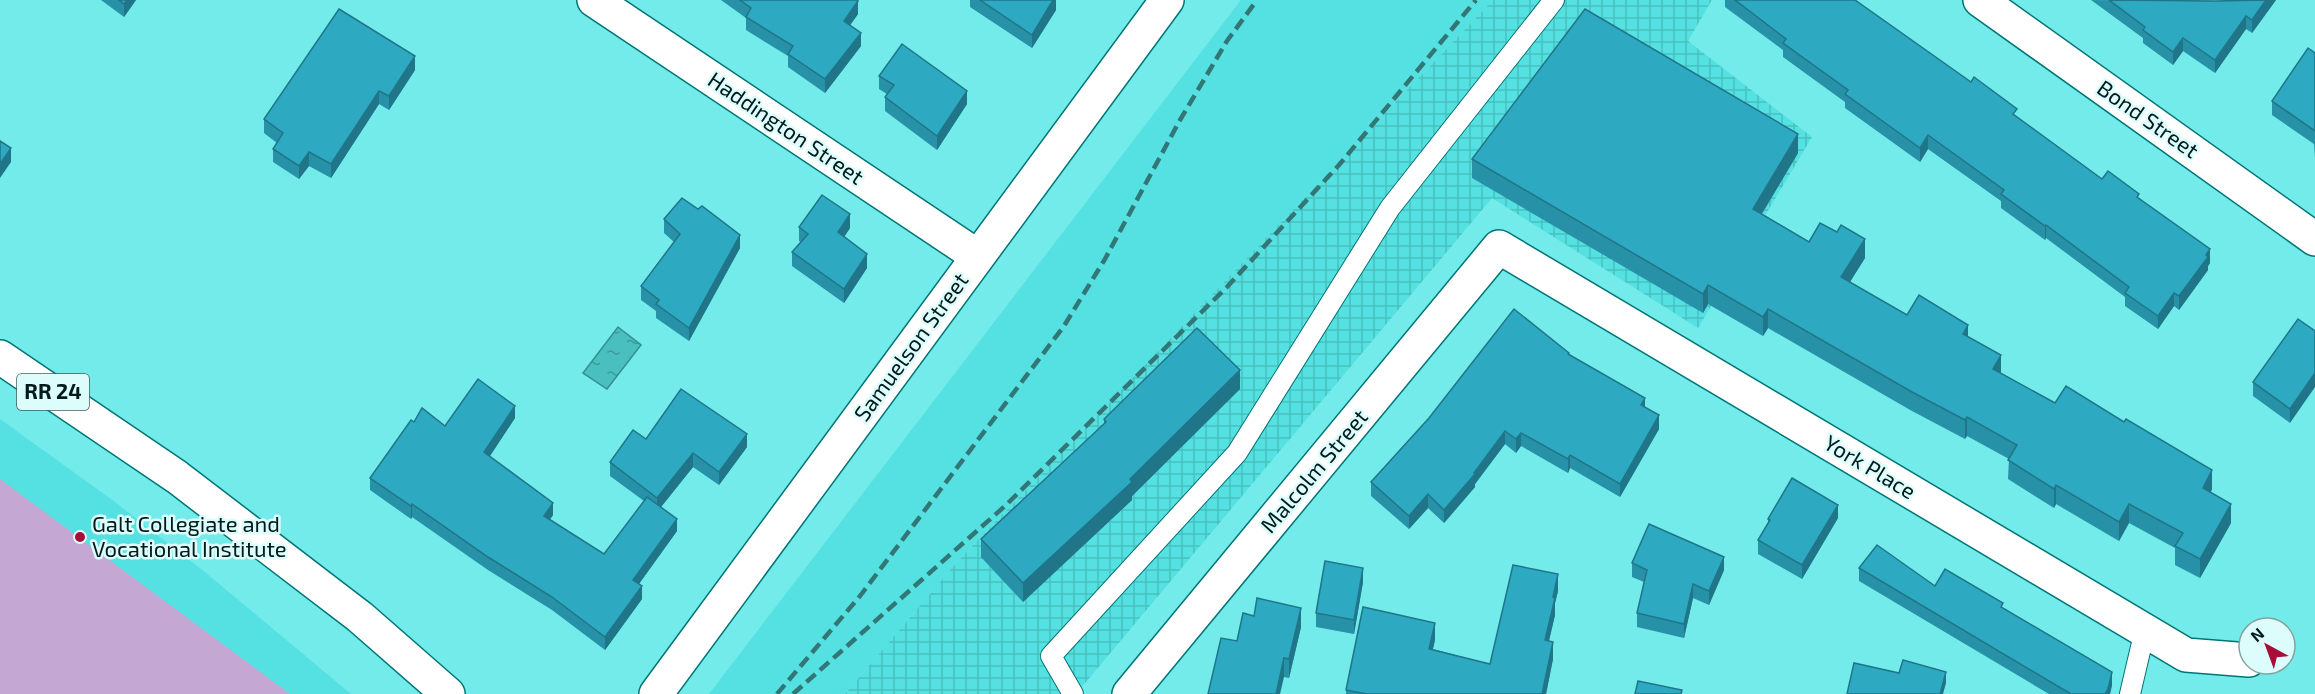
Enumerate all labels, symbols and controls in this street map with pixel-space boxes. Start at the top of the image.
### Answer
street label: Haddington Street [704,65,869,189]
street label: Bond Street [2093,74,2204,163]
street label: Samuelson Street [848,267,973,426]
road number: RR 24 [17,374,89,410]
street label: Malcolm Street [1254,403,1372,537]
street label: York Place [1820,429,1921,504]
place label: Galt Collegiate and Vocational Institute [92,510,287,561]
marker: Galt Collegiate and Vocational Institute [73,530,87,544]
north arrow [2237,616,2297,676]
text: N [2246,623,2267,645]

